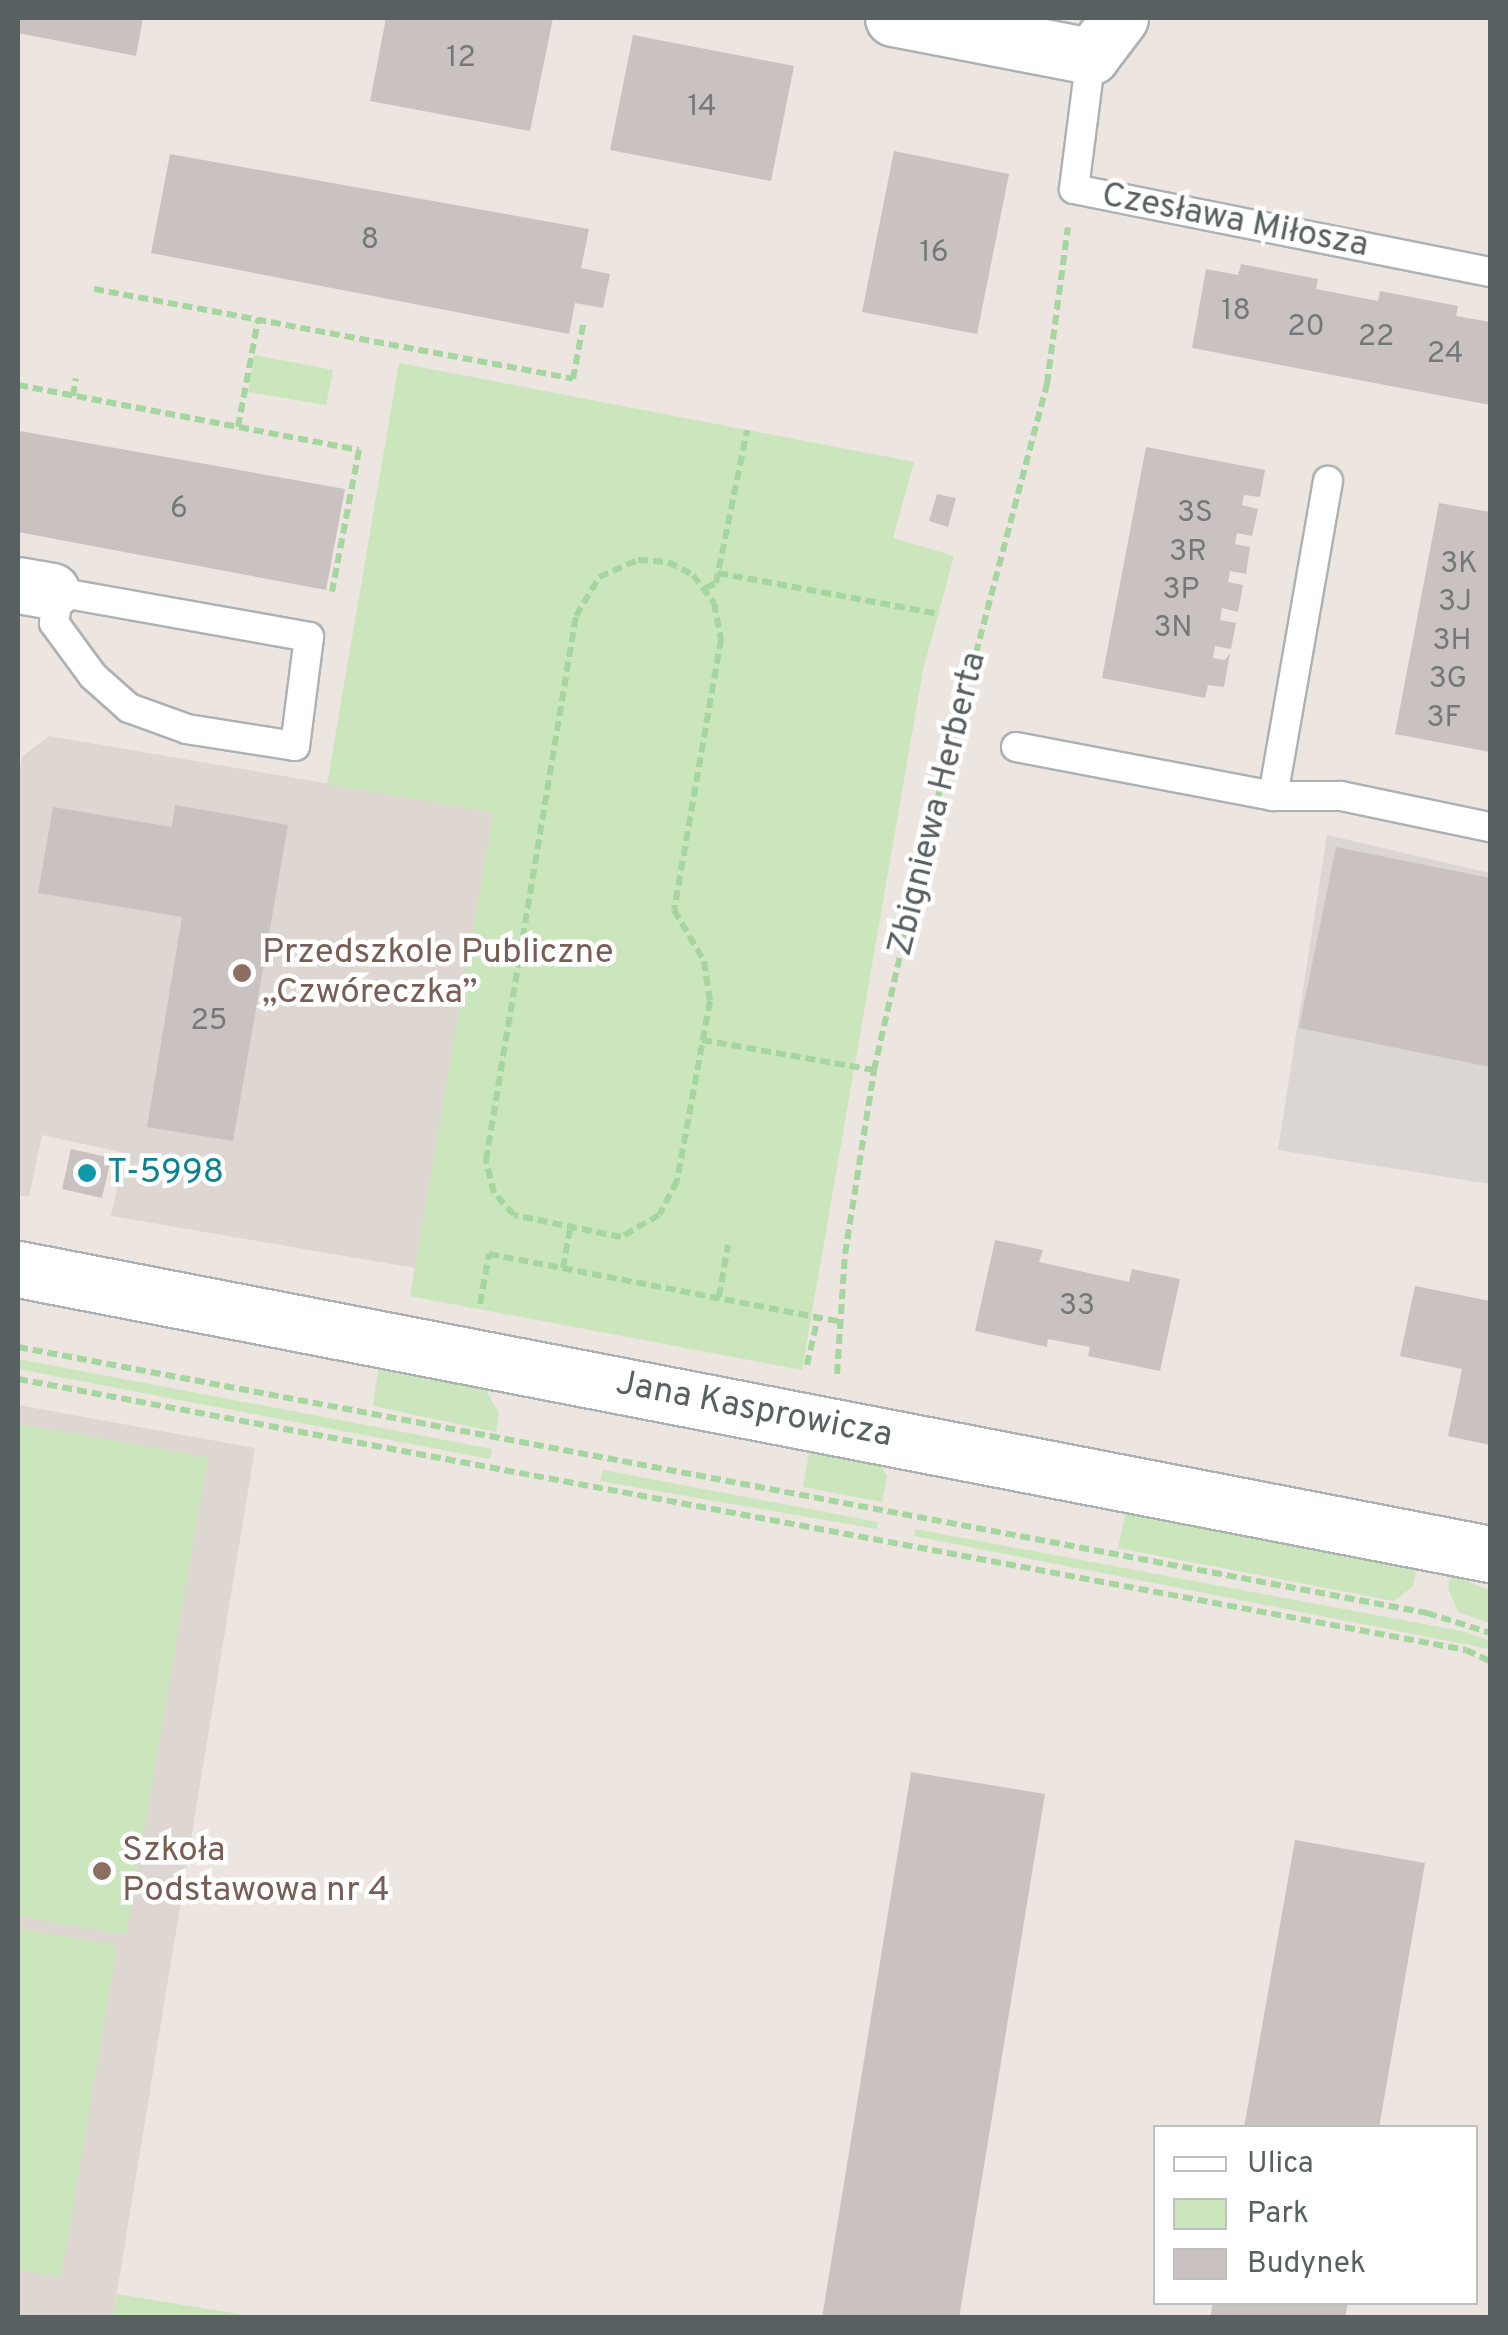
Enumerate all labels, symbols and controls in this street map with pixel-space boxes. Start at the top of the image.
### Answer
house number: 12 [446,41,476,77]
house number: 14 [687,90,717,126]
street label: Czesława Miłosza [1098,175,1372,267]
house number: 8 [361,223,379,259]
house number: 16 [919,236,949,272]
house number: 18 [1221,294,1251,330]
house number: 20 [1287,310,1325,346]
house number: 22 [1358,320,1394,356]
house number: 24 [1427,337,1463,373]
house number: 6 [170,492,188,528]
house number: 3S [1177,496,1213,532]
house number: 3R [1169,535,1207,571]
house number: 3K [1440,547,1478,583]
house number: 3P [1163,573,1199,609]
house number: 3J [1438,585,1472,621]
house number: 3N [1153,611,1193,647]
house number: 3H [1433,624,1471,660]
street label: Zbigniewa Herberta [880,648,996,960]
house number: 3G [1429,662,1467,698]
house number: 3F [1427,701,1461,737]
place label: Przedszkole Publiczne „Czwóreczka” [262,932,614,1014]
marker: Przedszkole Publiczne „Czwóreczka” [231,962,253,984]
house number: 25 [191,1004,227,1040]
place label: T-5998 [107,1152,224,1194]
marker: T-5998 [76,1162,98,1184]
house number: 33 [1059,1289,1095,1325]
street label: Jana Kasprowicza [612,1363,896,1457]
place label: Szkoła Podstawowa nr 4 [122,1830,390,1912]
marker: Szkoła Podstawowa nr 4 [91,1860,113,1882]
legend [1153,2125,1478,2305]
text: Ulica [1247,2146,1314,2183]
text: Park [1247,2196,1309,2233]
text: Budynek [1247,2246,1366,2283]

